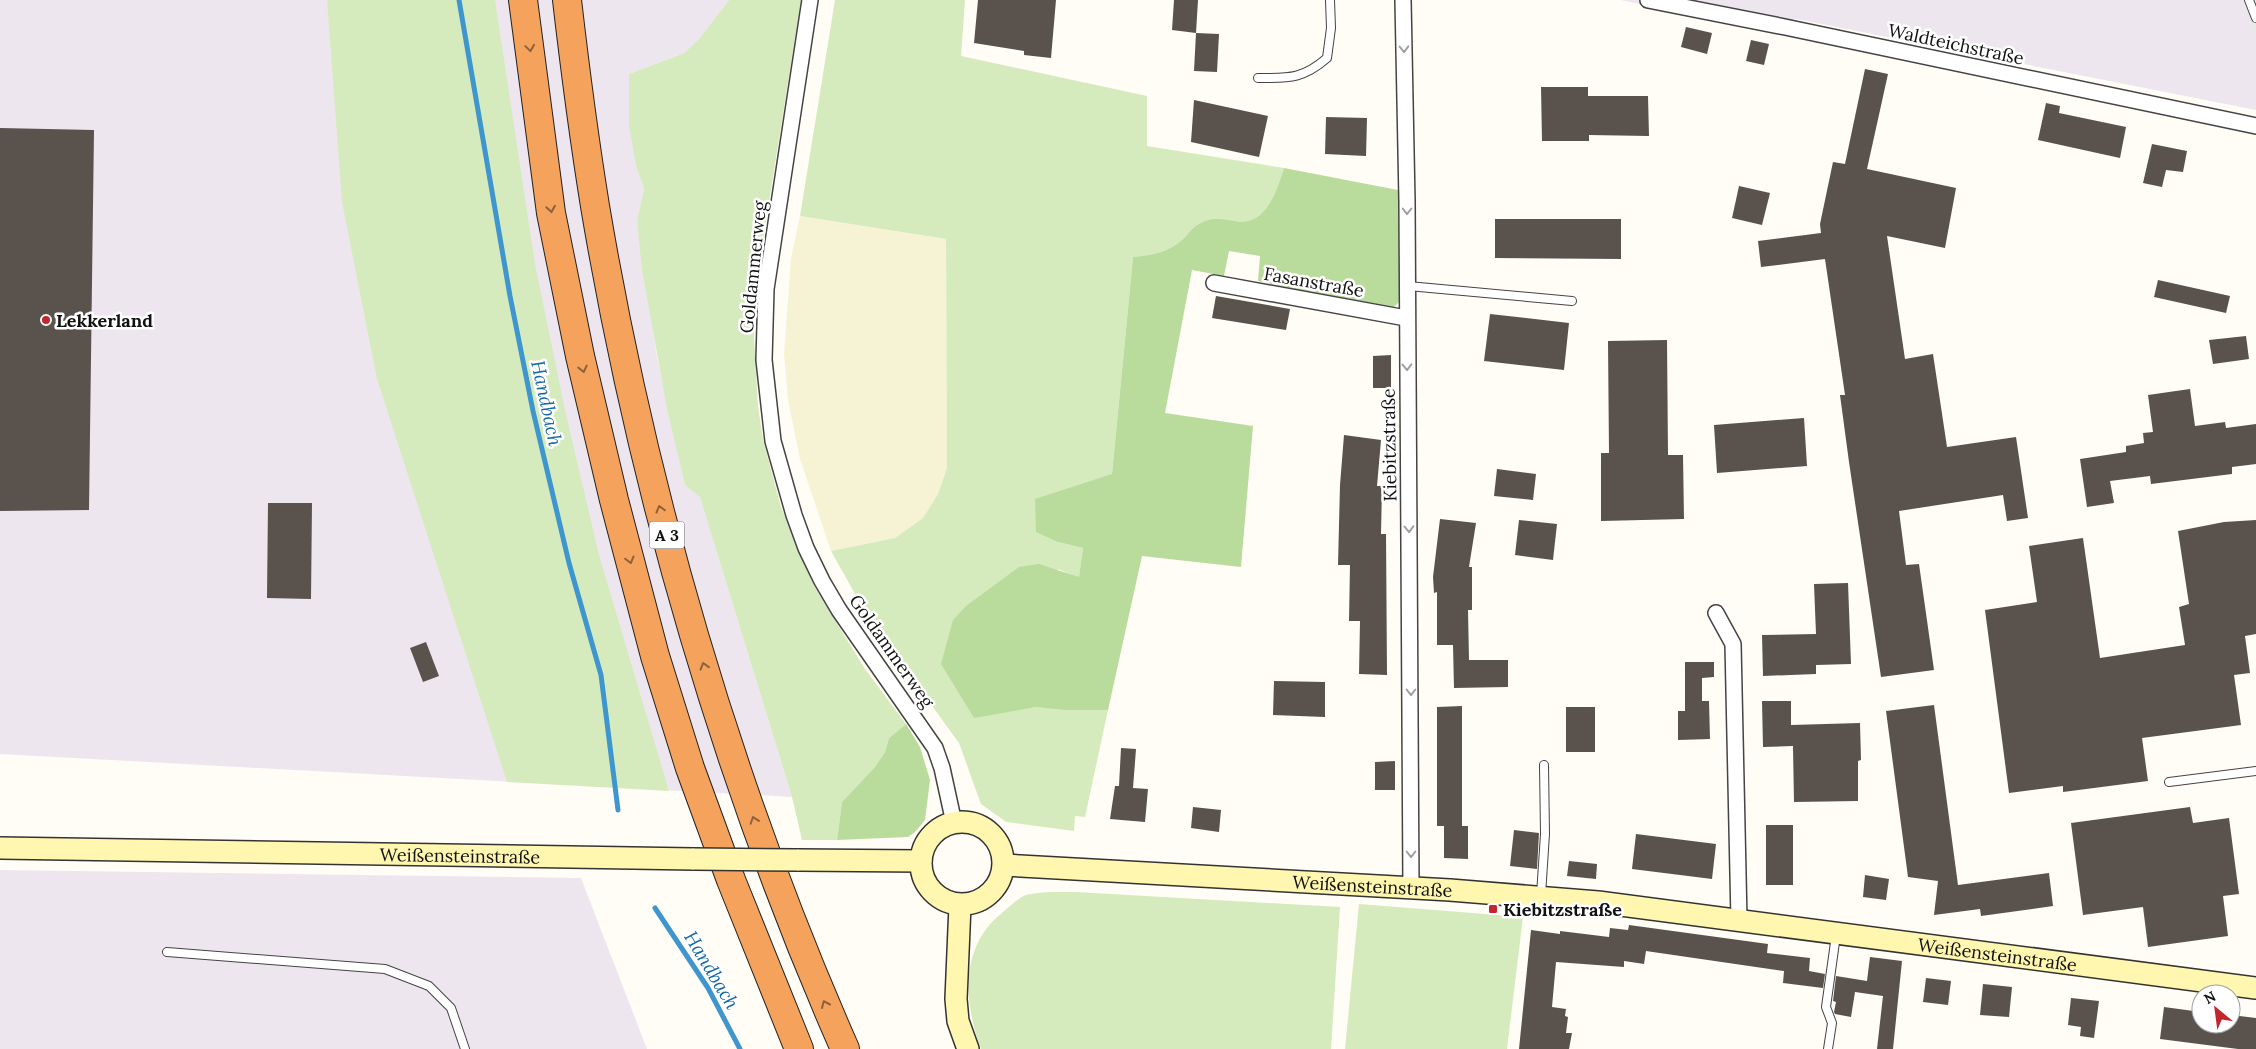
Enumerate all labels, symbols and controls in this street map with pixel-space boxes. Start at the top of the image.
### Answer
street label: Waldteichstraße [1886,18,2026,70]
one-way arrow [524,45,535,53]
one-way arrow [1399,45,1409,53]
street label: Goldammerweg [735,199,771,334]
one-way arrow [545,206,556,214]
one-way arrow [1402,208,1412,215]
street label: Fasanstraße [1262,262,1366,302]
place label: Lekkerland [56,309,153,332]
marker: Lekkerland [40,314,52,326]
water label: Handbach [526,358,568,448]
one-way arrow [577,364,588,373]
one-way arrow [1402,364,1412,371]
street label: Kiebitzstraße [1377,388,1401,502]
one-way arrow [656,505,666,514]
road number: A 3 [650,522,684,548]
one-way arrow [1404,526,1414,534]
one-way arrow [625,556,635,564]
street label: Goldammerweg [844,590,940,713]
one-way arrow [700,662,710,670]
one-way arrow [1406,688,1416,696]
one-way arrow [750,816,760,825]
street label: Weißensteinstraße [380,843,541,868]
one-way arrow [1406,851,1417,859]
street label: Weißensteinstraße [1292,870,1453,902]
place label: Kiebitzstraße [1503,898,1622,921]
marker: Kiebitzstraße [1487,903,1499,915]
water label: Handbach [679,927,745,1014]
street label: Weißensteinstraße [1916,932,2079,976]
north arrow [2191,984,2241,1034]
text: N [2201,987,2219,1008]
one-way arrow [821,1000,832,1009]

